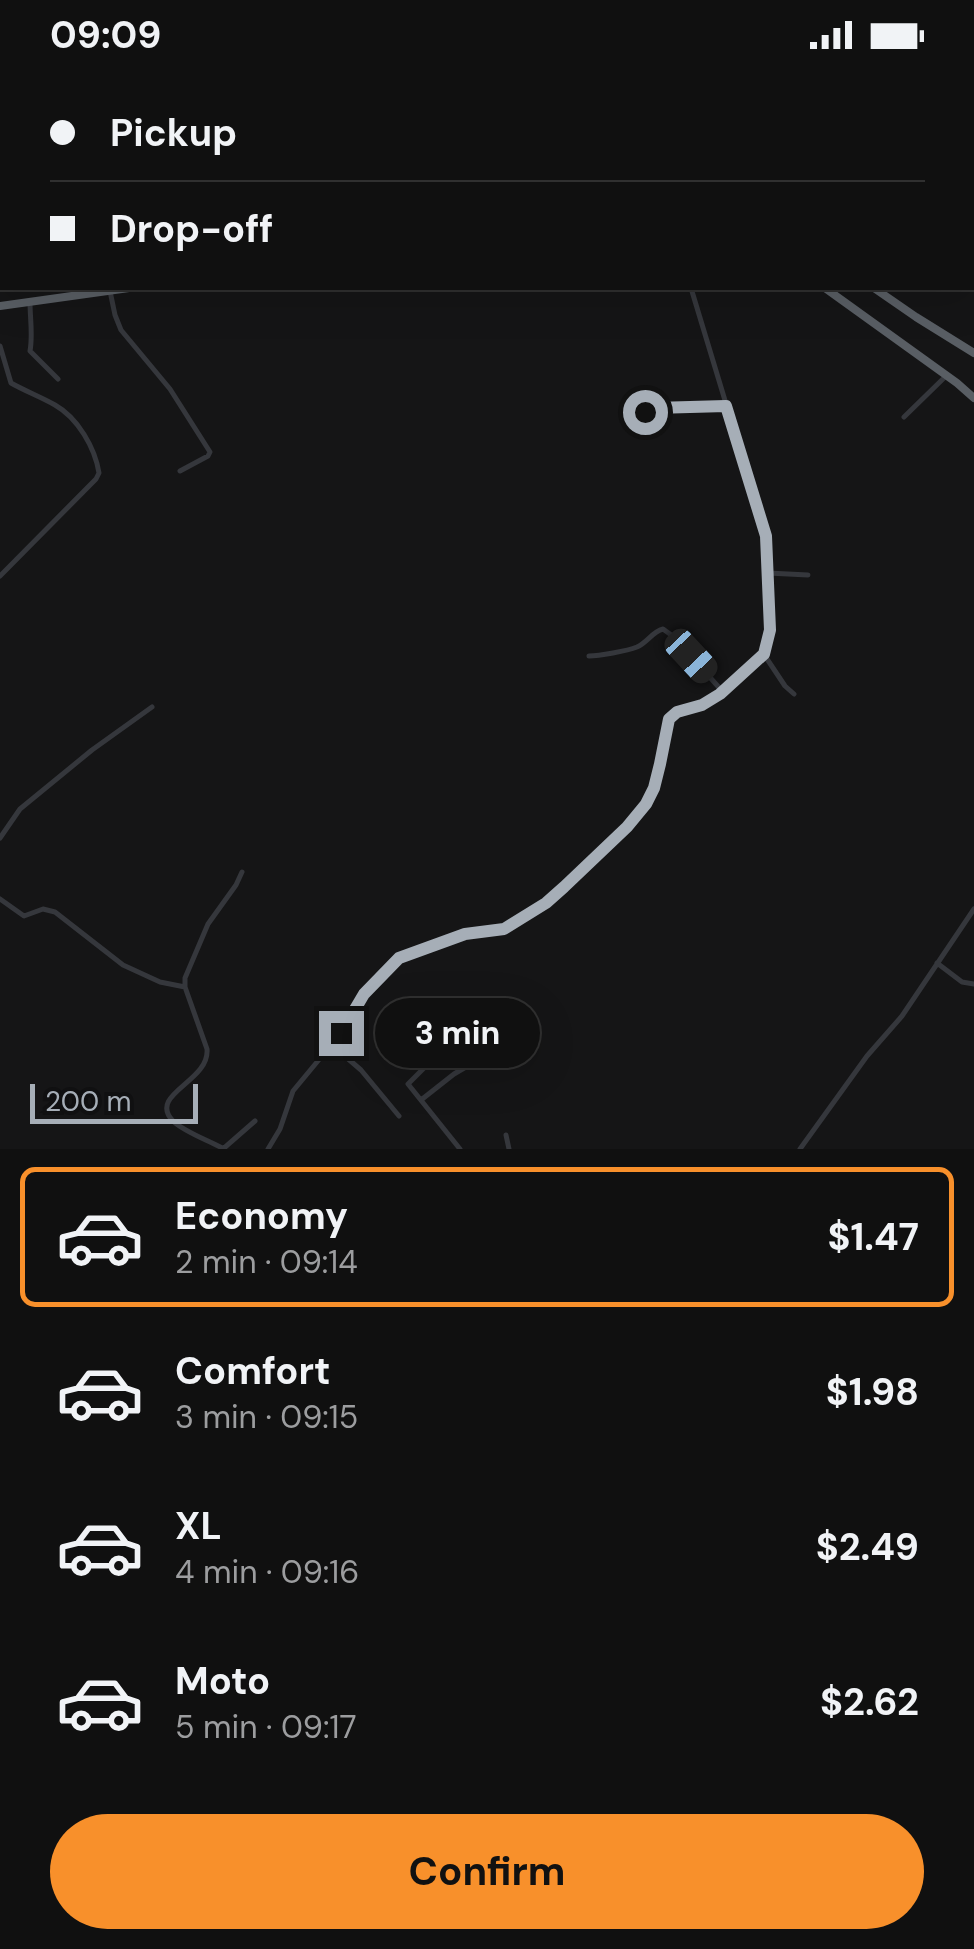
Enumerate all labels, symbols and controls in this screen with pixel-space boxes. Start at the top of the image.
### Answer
text: 09:09 [50,10,161,60]
text: Pickup [110,108,237,158]
text: Drop-off [110,204,273,254]
route start [623,390,668,435]
car [660,624,722,688]
callout: 3 min [376,998,541,1068]
route end [319,1011,364,1056]
text: 3 min [415,1012,500,1054]
scale bar [30,1079,198,1124]
text: 200 m [45,1083,132,1120]
text: Economy [175,1191,348,1241]
icon: car [55,1192,145,1282]
text: $1.47 [828,1212,919,1262]
text: 2 min · 09:14 [175,1241,358,1283]
text: Comfort [175,1346,331,1396]
icon: car [55,1347,145,1437]
text: $1.98 [826,1367,919,1417]
text: 3 min · 09:15 [175,1396,358,1438]
text: XL [175,1501,222,1551]
icon: car [55,1502,145,1592]
text: $2.49 [816,1522,919,1572]
text: 4 min · 09:16 [175,1551,359,1593]
text: Moto [175,1656,270,1706]
icon: car [55,1657,145,1747]
text: $2.62 [820,1677,919,1727]
text: 5 min · 09:17 [175,1706,356,1748]
button: Confirm [50,1814,924,1929]

